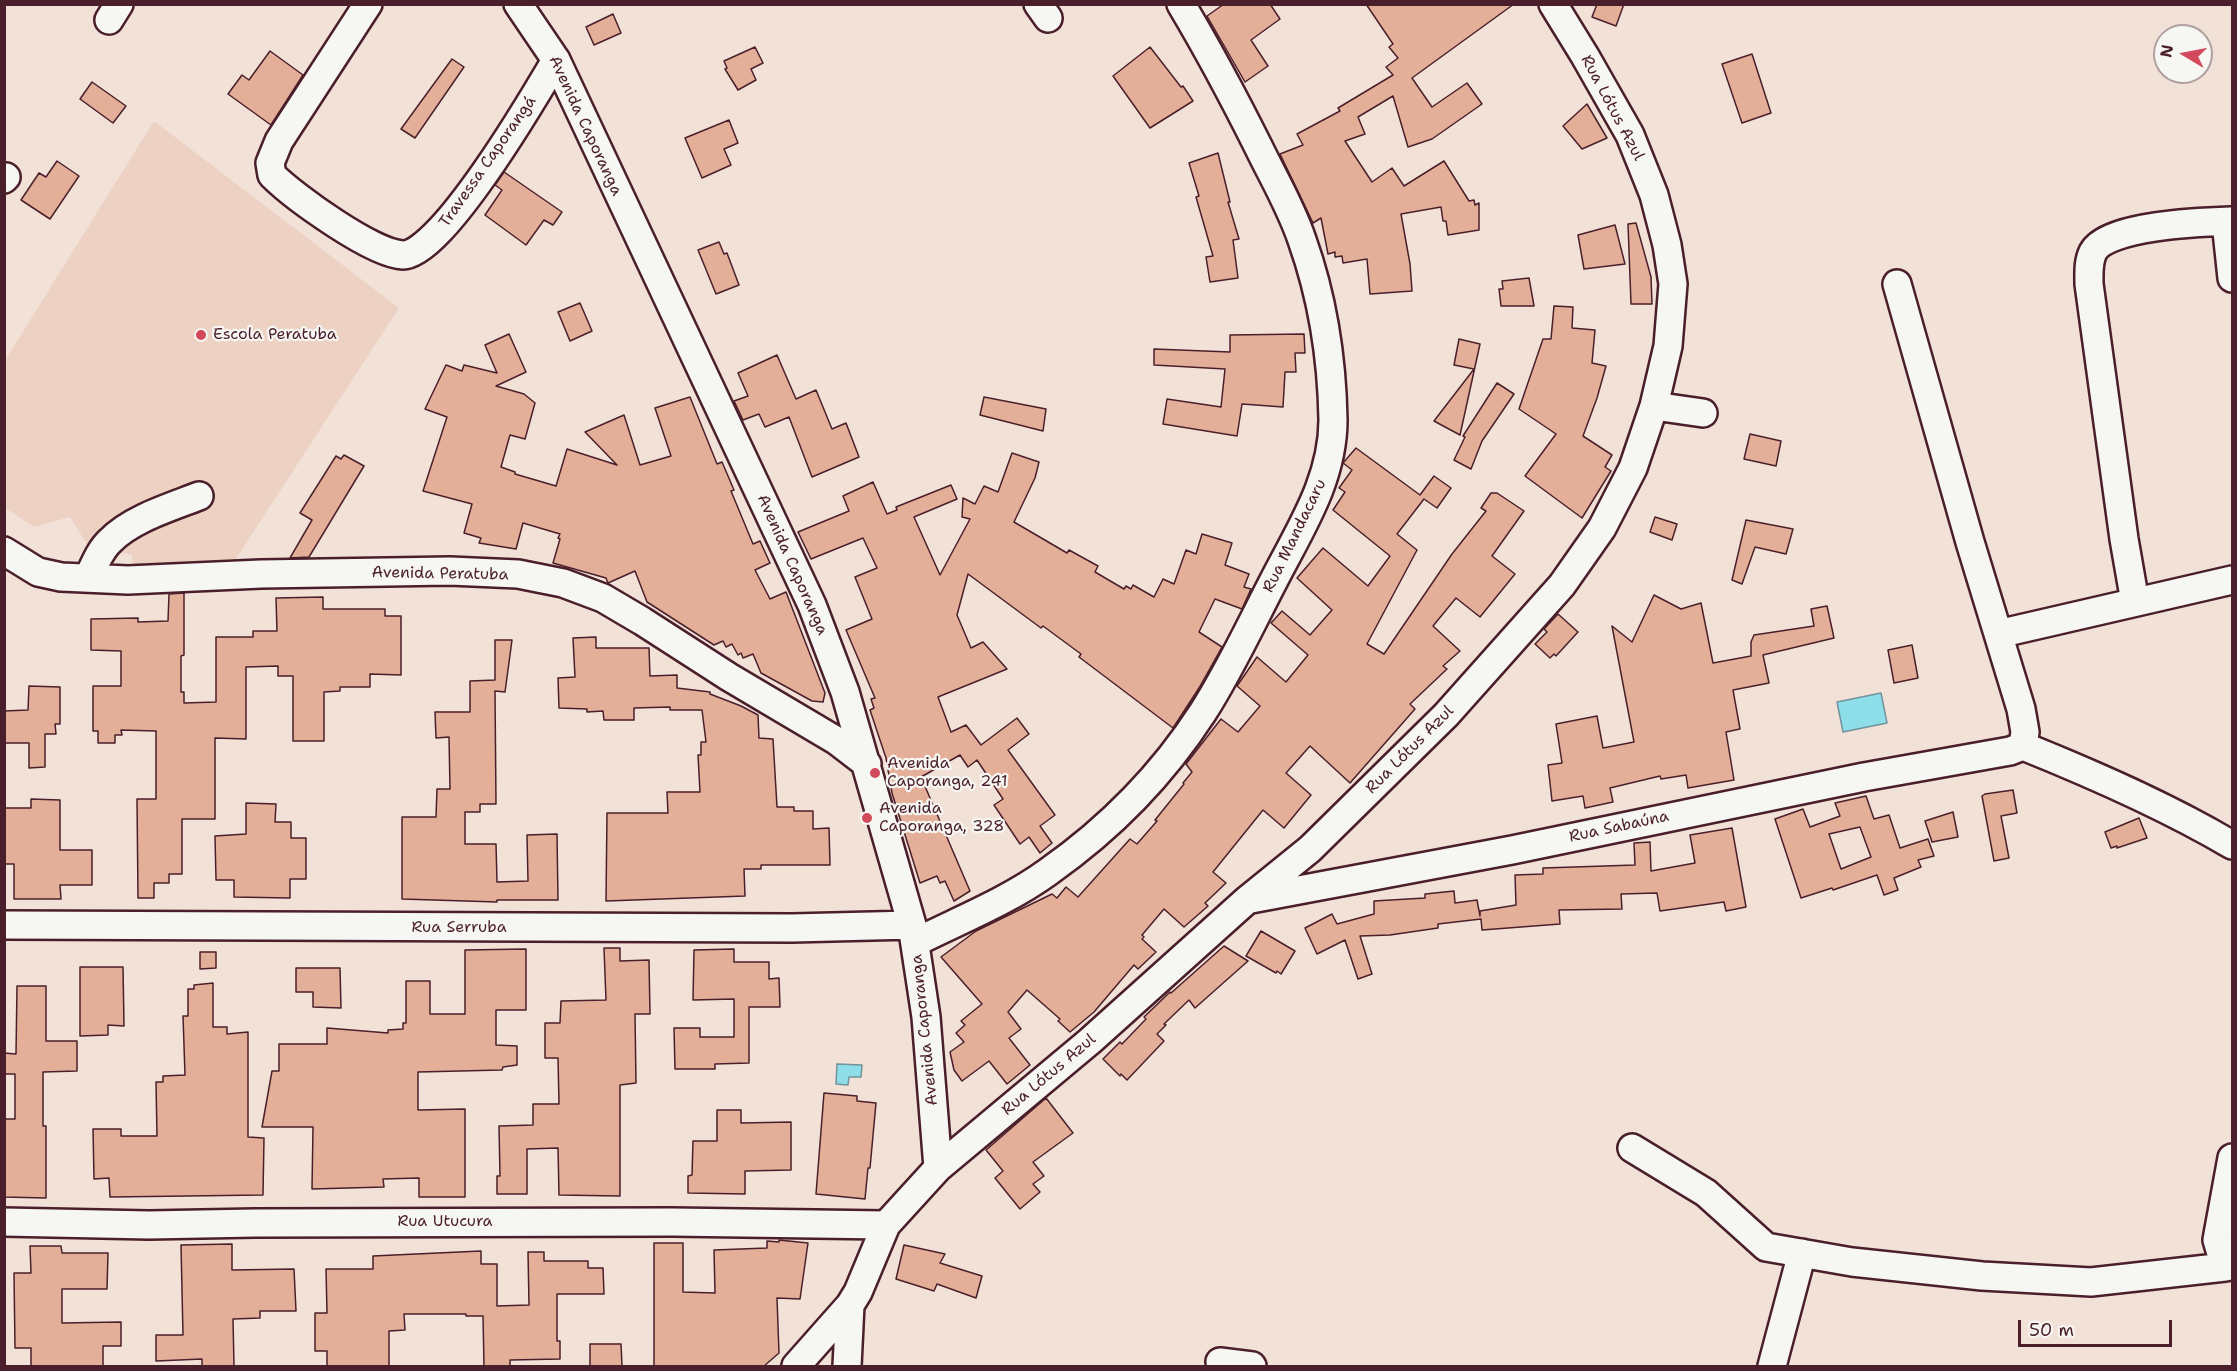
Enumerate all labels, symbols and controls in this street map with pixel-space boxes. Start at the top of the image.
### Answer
north arrow [2153,24,2213,84]
text: N [2155,43,2178,59]
street label: Rua Lótus Azul [1576,52,1648,164]
street label: Avenida Caporanga [544,53,626,199]
street label: Travessa Caporangá [435,93,541,231]
place label: Escola Peratuba [213,325,337,345]
marker: Escola Peratuba [194,328,208,342]
street label: Rua Mandacaru [1259,476,1331,596]
street label: Avenida Caporanga [752,492,832,638]
street label: Avenida Peratuba [371,563,509,585]
street label: Rua Lótus Azul [1362,702,1458,798]
place label: Avenida Caporanga, 241 [887,754,1008,792]
marker: Avenida Caporanga, 241 [868,766,882,780]
place label: Avenida Caporanga, 328 [879,799,1004,837]
street label: Rua Sabaúna [1567,807,1671,847]
marker: Avenida Caporanga, 328 [860,811,874,825]
street label: Rua Serruba [411,918,507,938]
street label: Avenida Caporanga [908,953,942,1107]
street label: Rua Lótus Azul [998,1030,1100,1120]
street label: Rua Utucura [398,1212,492,1232]
scale bar [2021,1308,2176,1346]
text: 50 m [2029,1318,2074,1342]

